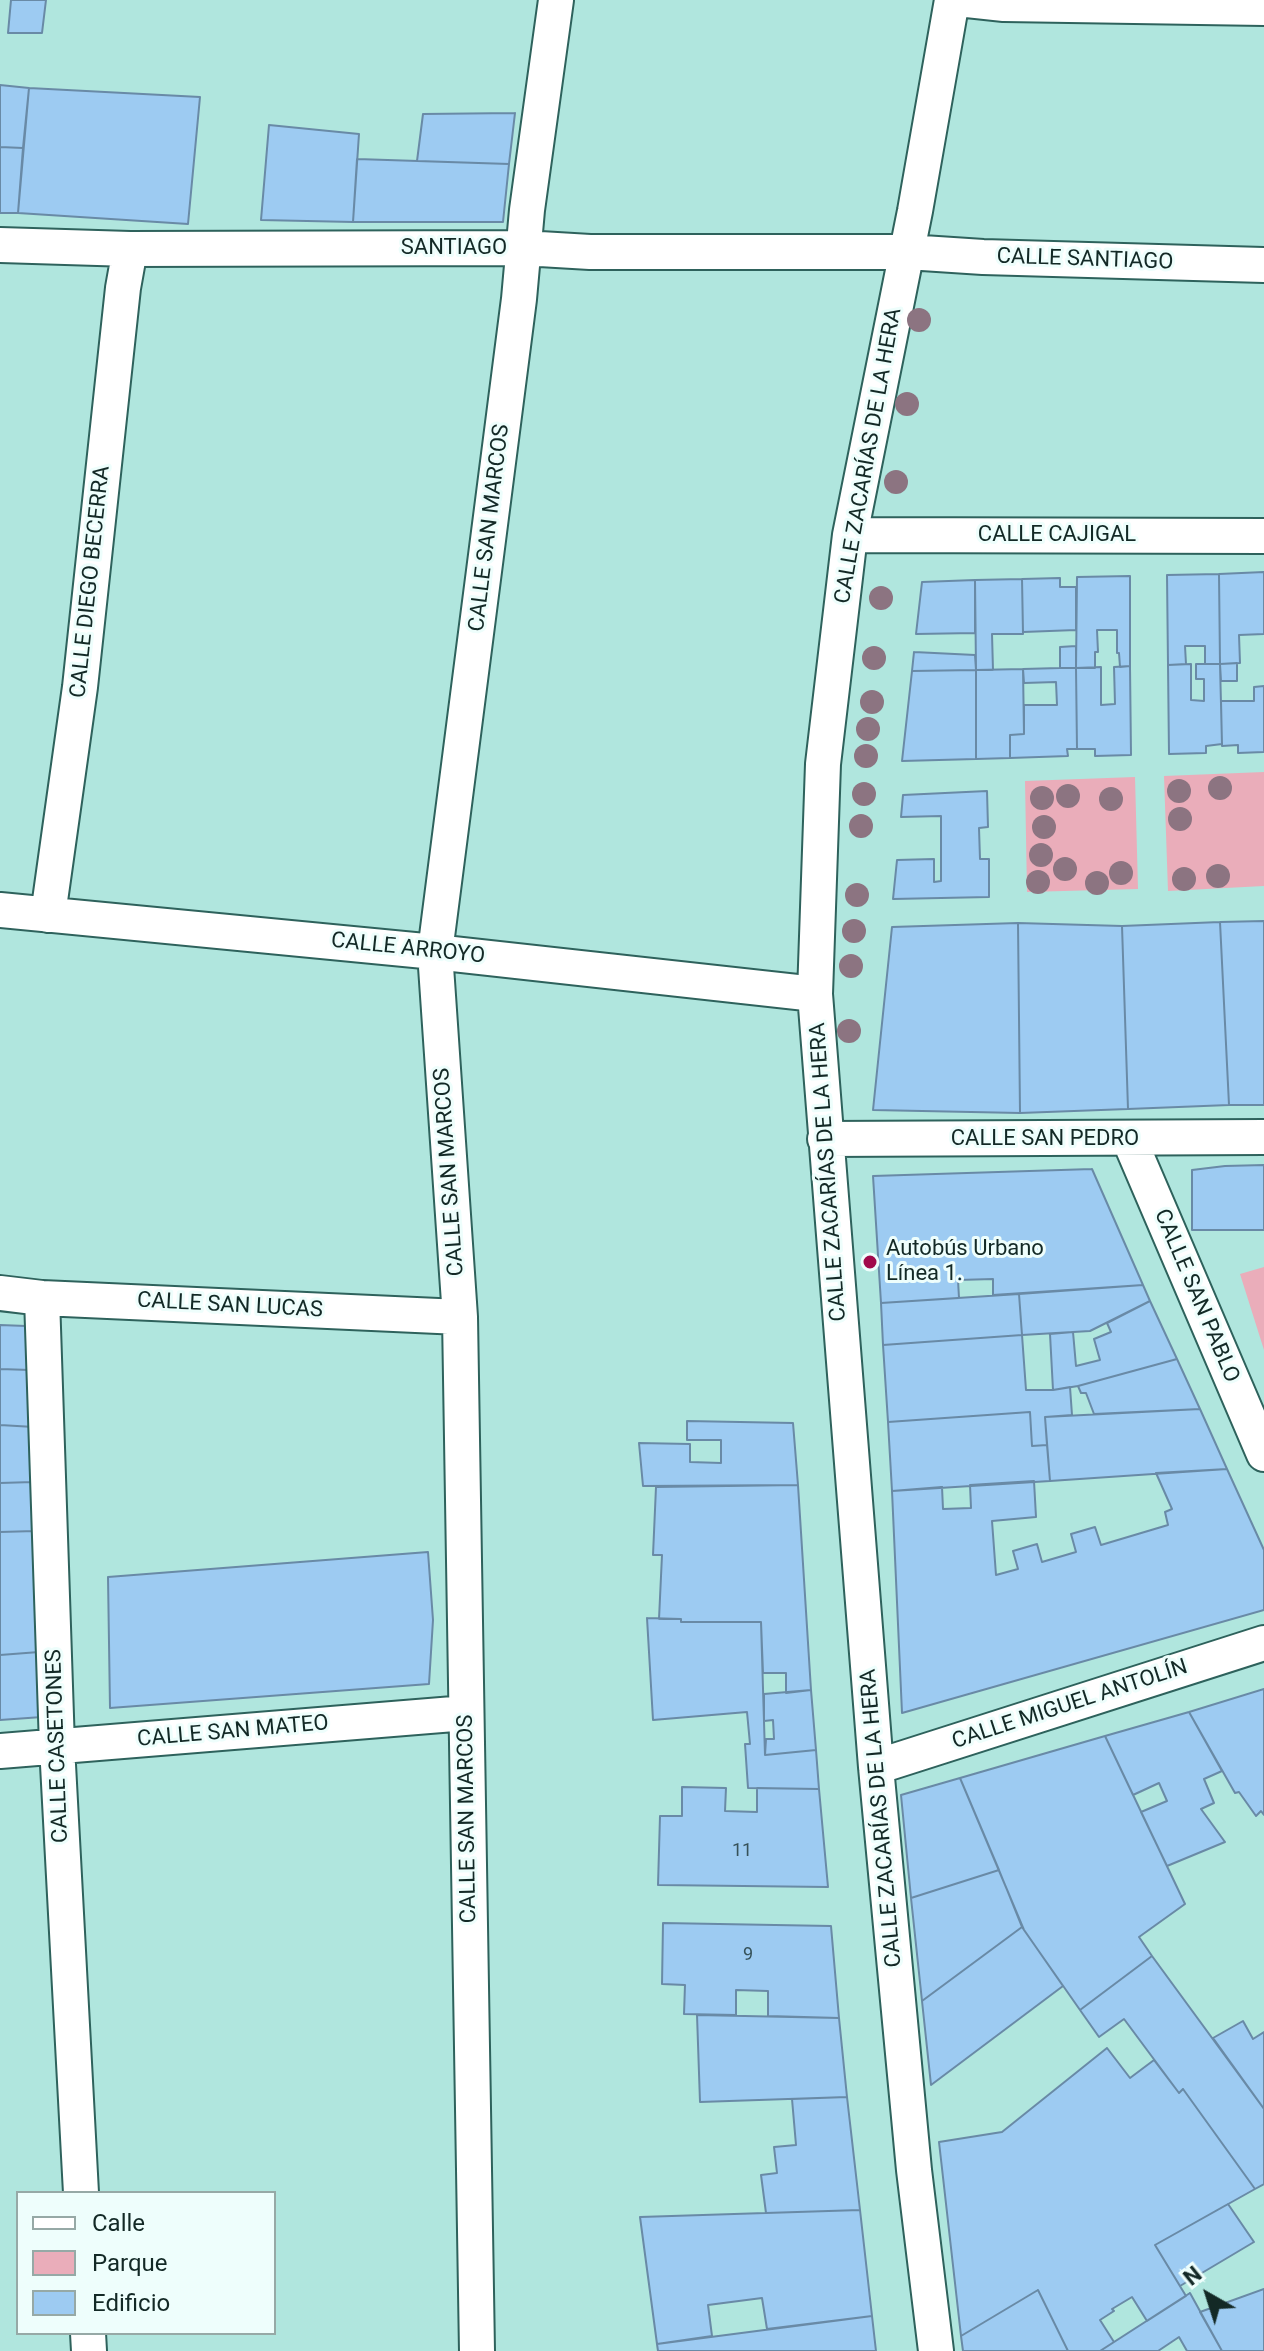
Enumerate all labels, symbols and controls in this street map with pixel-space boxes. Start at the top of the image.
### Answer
street label: SANTIAGO [401,235,507,261]
street label: CALLE SANTIAGO [996,244,1174,276]
street label: CALLE ZACARÍAS DE LA HERA [830,306,908,606]
street label: CALLE SAN MARCOS [464,423,516,633]
street label: CALLE DIEGO BECERRA [66,465,116,699]
street label: CALLE CAJIGAL [978,522,1136,548]
street label: CALLE ARROYO [330,928,486,970]
street label: CALLE ZACARÍAS DE LA HERA [805,1022,853,1322]
street label: CALLE SAN MARCOS [430,1067,470,1277]
street label: CALLE SAN PEDRO [951,1126,1139,1152]
street label: CALLE SAN PABLO [1148,1205,1244,1387]
place label: Autobús Urbano Línea 1. [886,1236,1044,1288]
marker: Autobús Urbano Línea 1. [861,1253,879,1271]
street label: CALLE SAN LUCAS [136,1288,324,1324]
street label: CALLE CASETONES [41,1649,75,1843]
street label: CALLE MIGUEL ANTOLÍN [949,1654,1191,1756]
street label: CALLE ZACARÍAS DE LA HERA [856,1668,908,1968]
street label: CALLE SAN MATEO [136,1710,330,1754]
street label: CALLE SAN MARCOS [453,1714,483,1924]
house number: 11 [732,1840,752,1862]
house number: 9 [743,1944,753,1966]
legend [16,2191,276,2335]
text: Calle [92,2209,145,2237]
text: Parque [92,2249,168,2277]
north arrow [1168,2255,1248,2335]
text: N [1179,2261,1206,2291]
text: Edificio [92,2289,170,2317]

